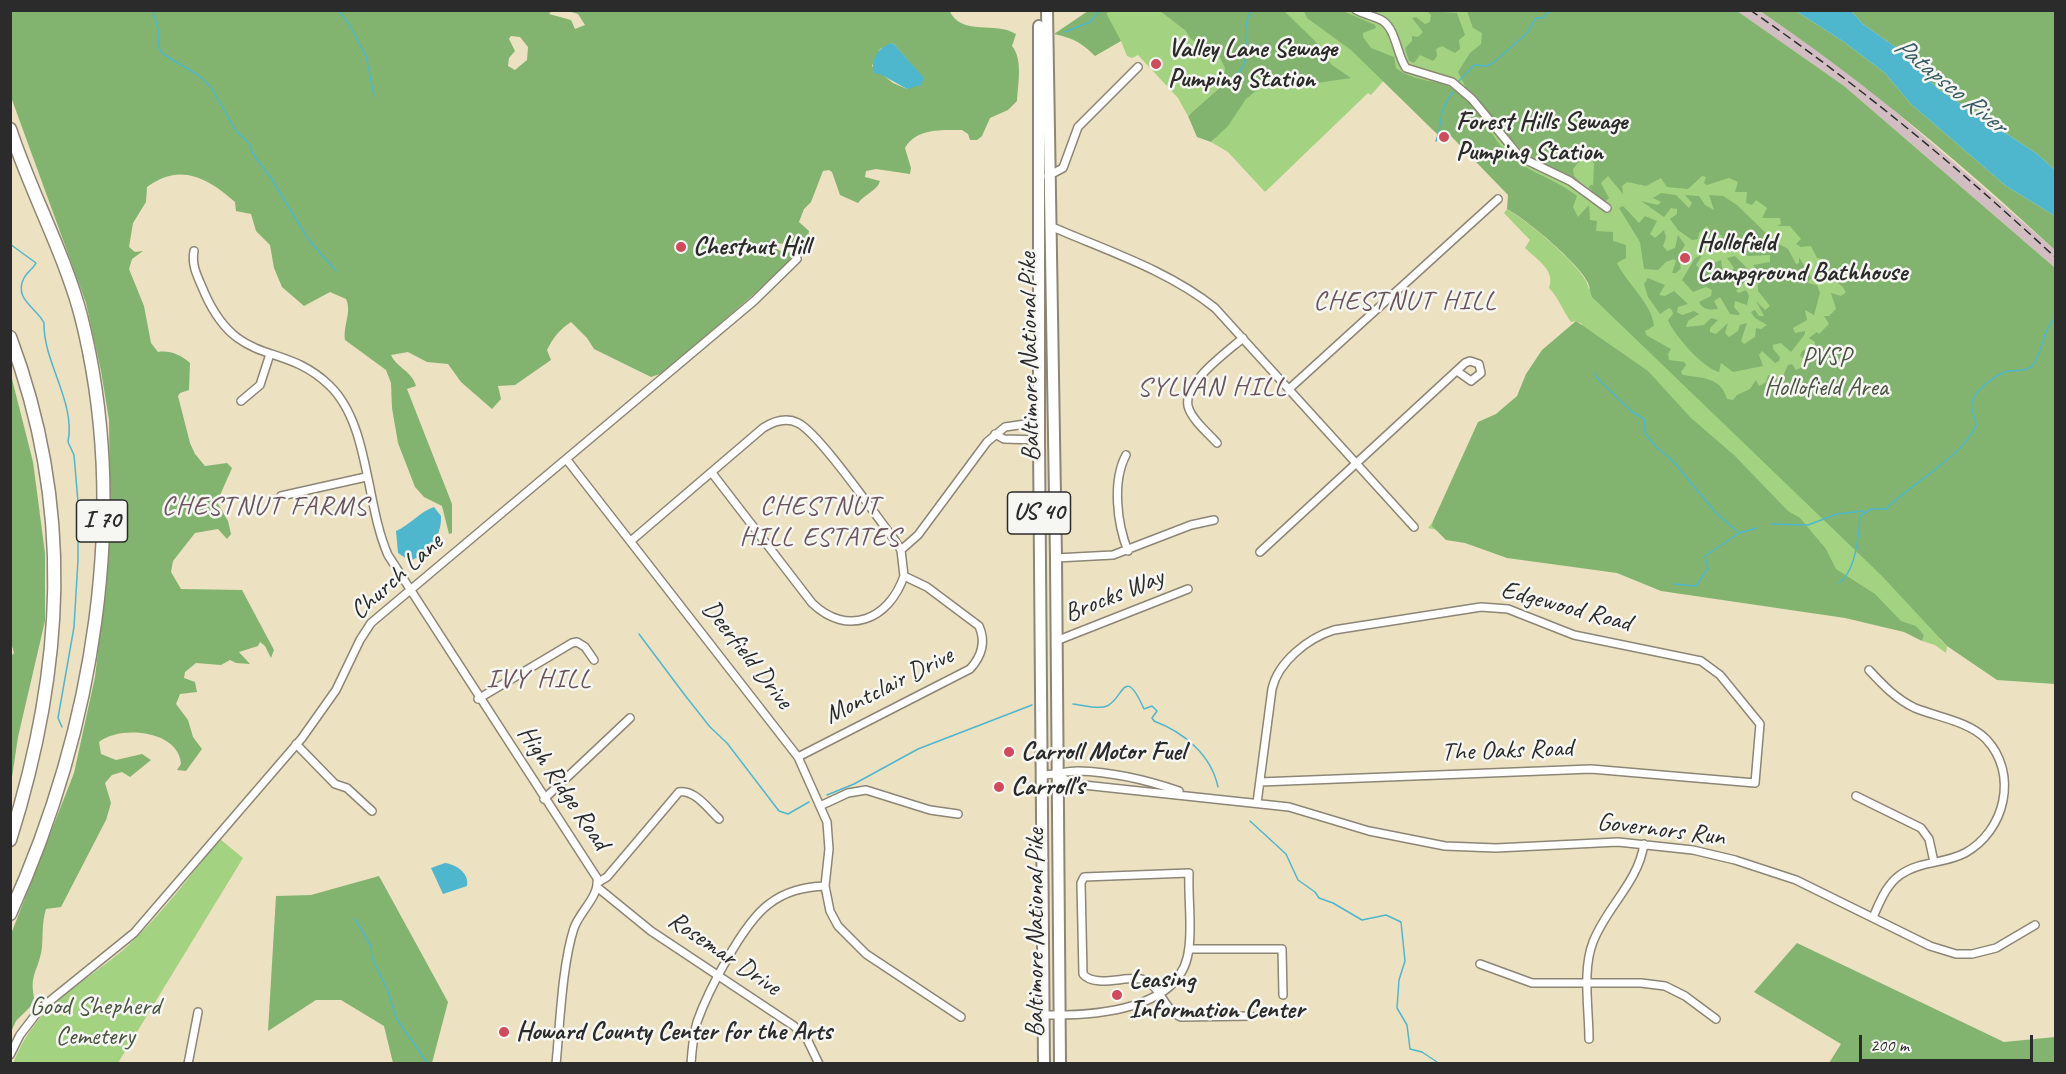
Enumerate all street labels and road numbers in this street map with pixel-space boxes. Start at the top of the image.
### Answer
street label: Baltimore National Pike [1013,252,1047,462]
road number: US 40 [1008,492,1070,534]
road number: I 70 [76,500,128,542]
street label: Church Lane [344,527,450,627]
street label: Brocks Way [1060,562,1168,630]
street label: Edgewood Road [1497,575,1635,639]
street label: Deerfield Drive [695,594,799,716]
street label: Montclair Drive [820,640,958,732]
street label: High Ridge Road [510,720,616,856]
street label: The Oaks Road [1441,733,1573,769]
street label: Governors Run [1595,807,1727,853]
street label: Baltimore National Pike [1020,828,1052,1038]
street label: Rosemar Drive [662,905,786,1003]

